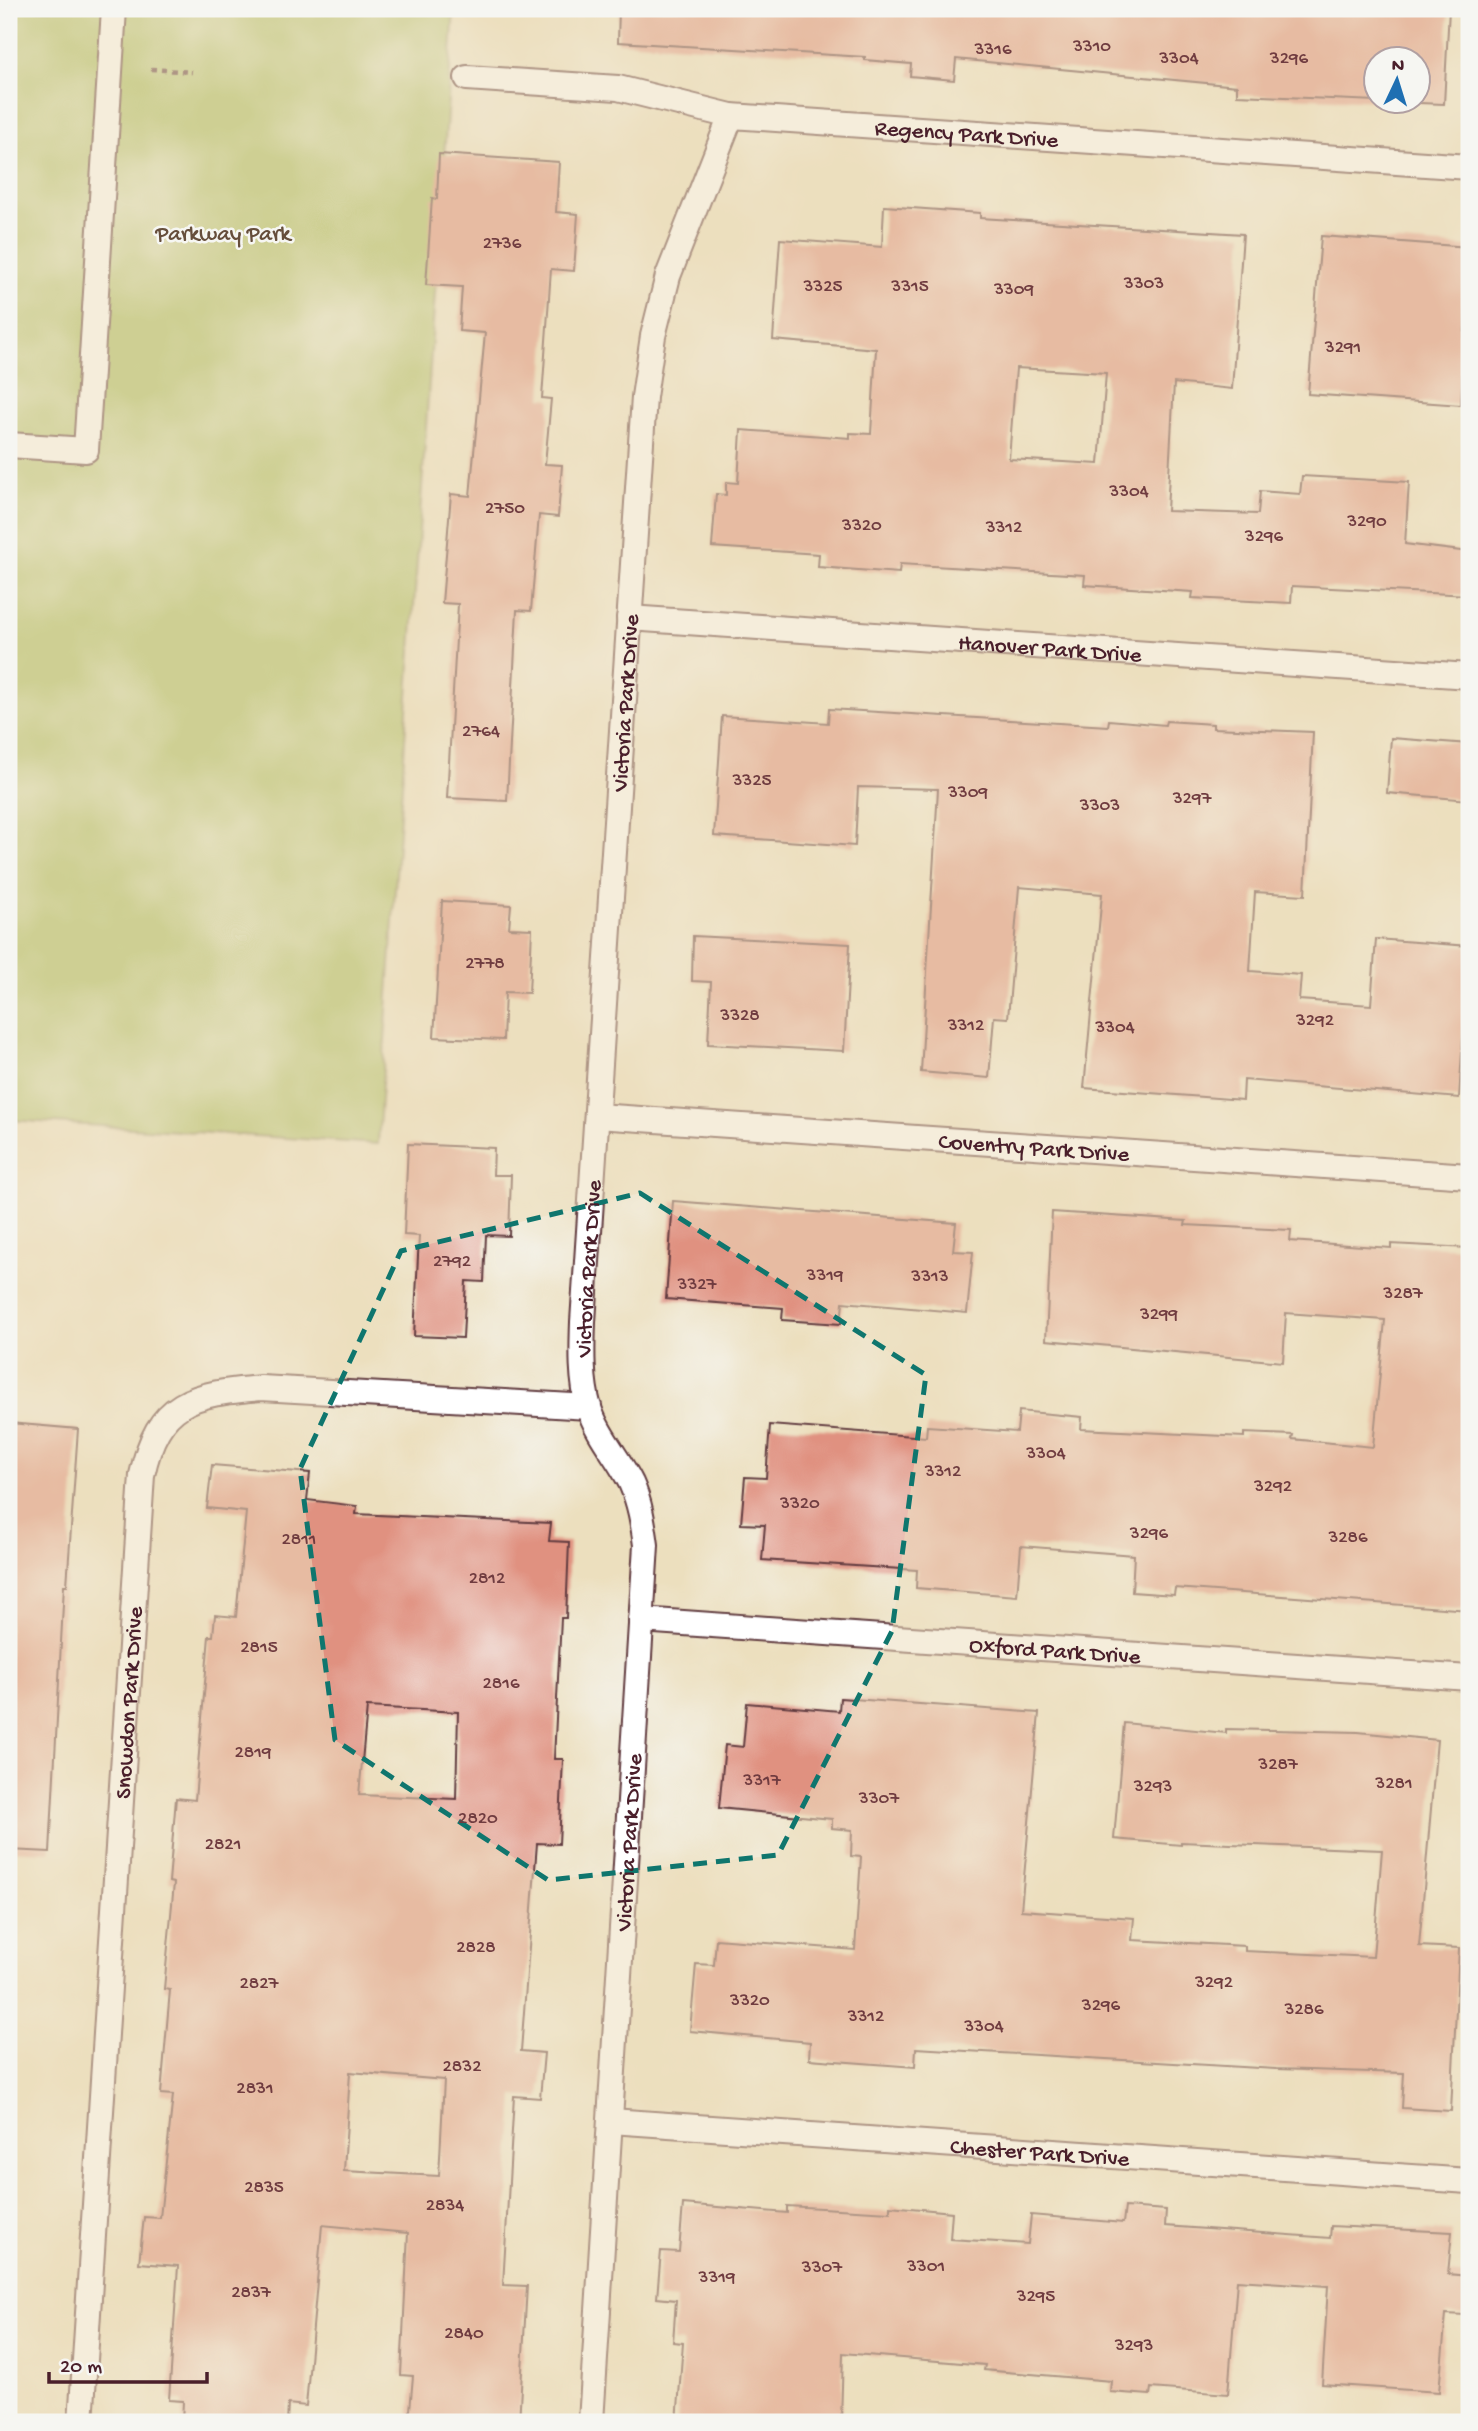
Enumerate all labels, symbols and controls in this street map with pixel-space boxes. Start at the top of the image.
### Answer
house number: 3310 [1072,36,1111,59]
house number: 3316 [973,39,1012,62]
north arrow [1362,46,1432,116]
house number: 3304 [1158,48,1199,71]
house number: 3296 [1269,48,1309,71]
text: N [1391,55,1405,78]
street label: Regency Park Drive [874,116,1060,156]
park label: Parkway Park [154,222,293,249]
house number: 2736 [483,233,522,256]
house number: 3303 [1123,273,1164,296]
house number: 3325 [802,276,843,299]
house number: 3315 [890,276,929,299]
house number: 3309 [993,279,1034,302]
house number: 3291 [1324,337,1361,360]
house number: 3304 [1108,481,1149,504]
house number: 2750 [485,498,525,521]
house number: 3290 [1346,511,1387,534]
house number: 3320 [841,515,882,538]
house number: 3312 [985,517,1022,540]
house number: 3296 [1244,526,1284,549]
street label: Victoria Park Drive [608,612,647,794]
street label: Hanover Park Drive [957,631,1144,670]
house number: 2764 [462,721,500,744]
house number: 3325 [731,770,772,793]
house number: 3309 [947,782,988,805]
house number: 3297 [1172,788,1212,811]
house number: 3303 [1079,795,1120,818]
house number: 2778 [465,953,505,976]
house number: 3328 [719,1005,760,1028]
house number: 3292 [1295,1010,1334,1033]
house number: 3312 [947,1015,984,1038]
house number: 3304 [1094,1017,1135,1040]
street label: Coventry Park Drive [937,1130,1131,1170]
street label: Victoria Park Drive [572,1178,609,1358]
house number: 2792 [433,1251,471,1274]
house number: 3319 [806,1265,844,1288]
house number: 3313 [910,1266,949,1289]
house number: 3327 [677,1274,718,1297]
house number: 3287 [1382,1283,1424,1306]
house number: 3299 [1139,1304,1179,1327]
house number: 3304 [1025,1443,1066,1466]
house number: 3312 [924,1461,961,1484]
house number: 3292 [1253,1476,1292,1499]
house number: 3320 [779,1493,820,1516]
house number: 3296 [1129,1523,1169,1546]
house number: 3286 [1327,1527,1368,1550]
house number: 2811 [281,1529,317,1552]
house number: 2812 [469,1568,505,1591]
street label: Snowdon Park Drive [111,1605,151,1800]
street label: Oxford Park Drive [968,1633,1142,1672]
house number: 2815 [240,1637,278,1660]
house number: 2816 [482,1673,520,1696]
house number: 2819 [235,1742,272,1765]
street label: Victoria Park Drive [612,1752,650,1933]
house number: 3287 [1257,1754,1299,1777]
house number: 3317 [742,1770,782,1793]
house number: 3281 [1374,1773,1413,1796]
house number: 3293 [1133,1776,1172,1799]
house number: 3307 [858,1788,900,1811]
house number: 2820 [458,1808,498,1831]
house number: 2821 [205,1834,241,1857]
house number: 2828 [456,1937,496,1960]
house number: 3292 [1194,1972,1233,1995]
house number: 2827 [240,1973,280,1996]
house number: 3320 [729,1990,770,2013]
house number: 3296 [1081,1995,1121,2018]
house number: 3286 [1283,1999,1324,2022]
house number: 3312 [847,2006,884,2029]
house number: 3304 [963,2016,1004,2039]
house number: 2832 [443,2056,481,2079]
house number: 2831 [236,2078,274,2101]
street label: Chester Park Drive [949,2135,1131,2174]
house number: 2835 [244,2177,284,2200]
house number: 2834 [426,2195,464,2218]
house number: 3301 [906,2256,945,2279]
house number: 3307 [801,2257,843,2280]
house number: 3319 [698,2267,736,2290]
house number: 2837 [231,2282,272,2305]
house number: 3295 [1016,2286,1055,2309]
house number: 2840 [444,2323,484,2346]
house number: 3293 [1114,2335,1153,2358]
scale bar [49,2340,206,2384]
text: 20 m [60,2356,102,2381]

